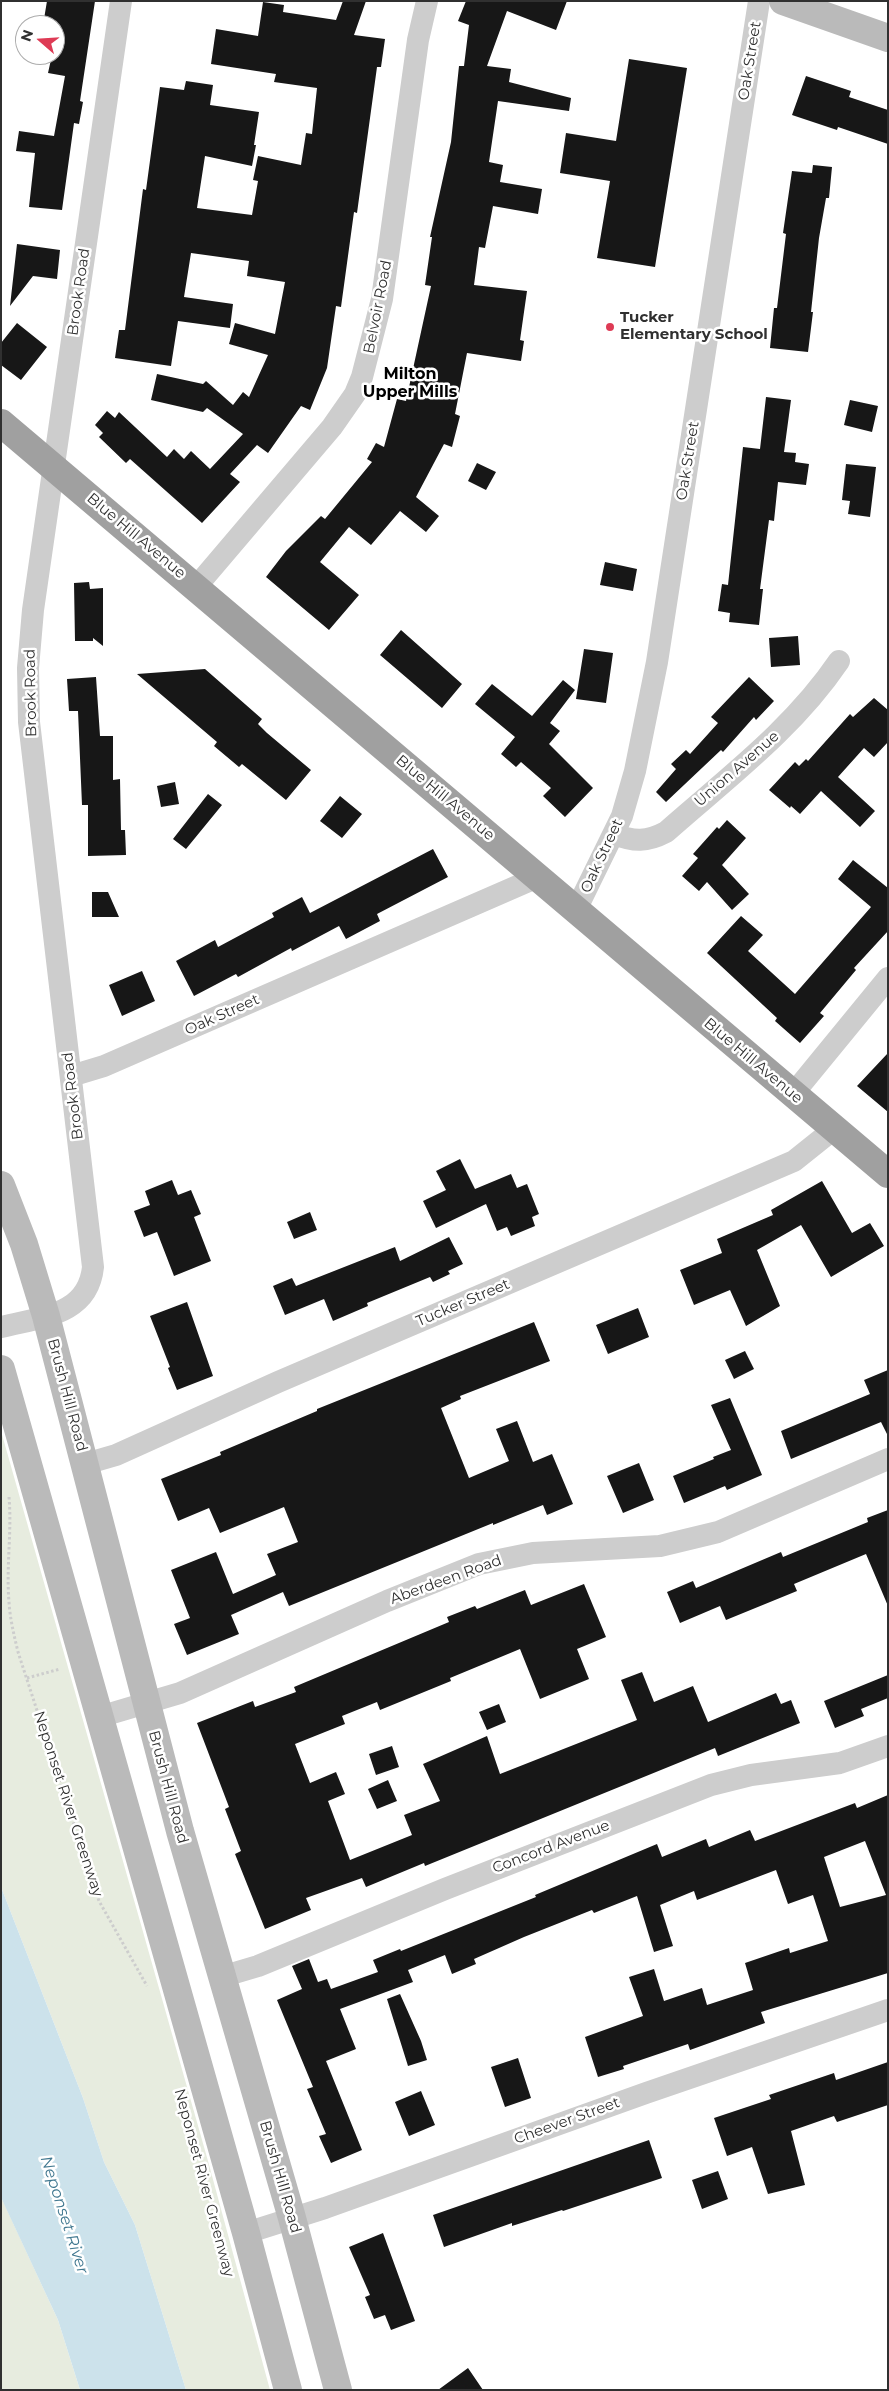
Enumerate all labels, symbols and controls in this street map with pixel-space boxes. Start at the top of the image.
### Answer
north arrow [15,15,65,65]
street label: Oak Street [735,20,765,102]
text: N [16,27,37,44]
street label: Brook Road [64,247,94,337]
street label: Belvoir Road [360,259,396,355]
place label: Tucker Elementary School [620,309,768,344]
marker: Tucker Elementary School [604,321,616,333]
district label: Milton Upper Mills [363,364,457,402]
street label: Oak Street [673,420,703,502]
street label: Blue Hill Avenue [83,489,189,583]
street label: Brook Road [21,649,41,737]
street label: Union Avenue [691,727,783,811]
street label: Blue Hill Avenue [392,751,498,845]
street label: Oak Street [577,816,627,896]
street label: Oak Street [182,991,262,1039]
street label: Blue Hill Avenue [700,1014,806,1108]
street label: Brook Road [59,1051,87,1141]
street label: Tucker Street [414,1275,512,1331]
street label: Brush Hill Road [43,1337,91,1453]
street label: Aberdeen Road [388,1551,504,1609]
street label: Neponset River Greenway [29,1709,107,1899]
street label: Brush Hill Road [144,1729,192,1845]
street label: Concord Avenue [490,1816,612,1878]
street label: Neponset River Greenway [170,2087,238,2279]
street label: Cheever Street [512,2094,622,2148]
street label: Brush Hill Road [255,2119,305,2235]
water label: Neponset River [36,2154,92,2276]

